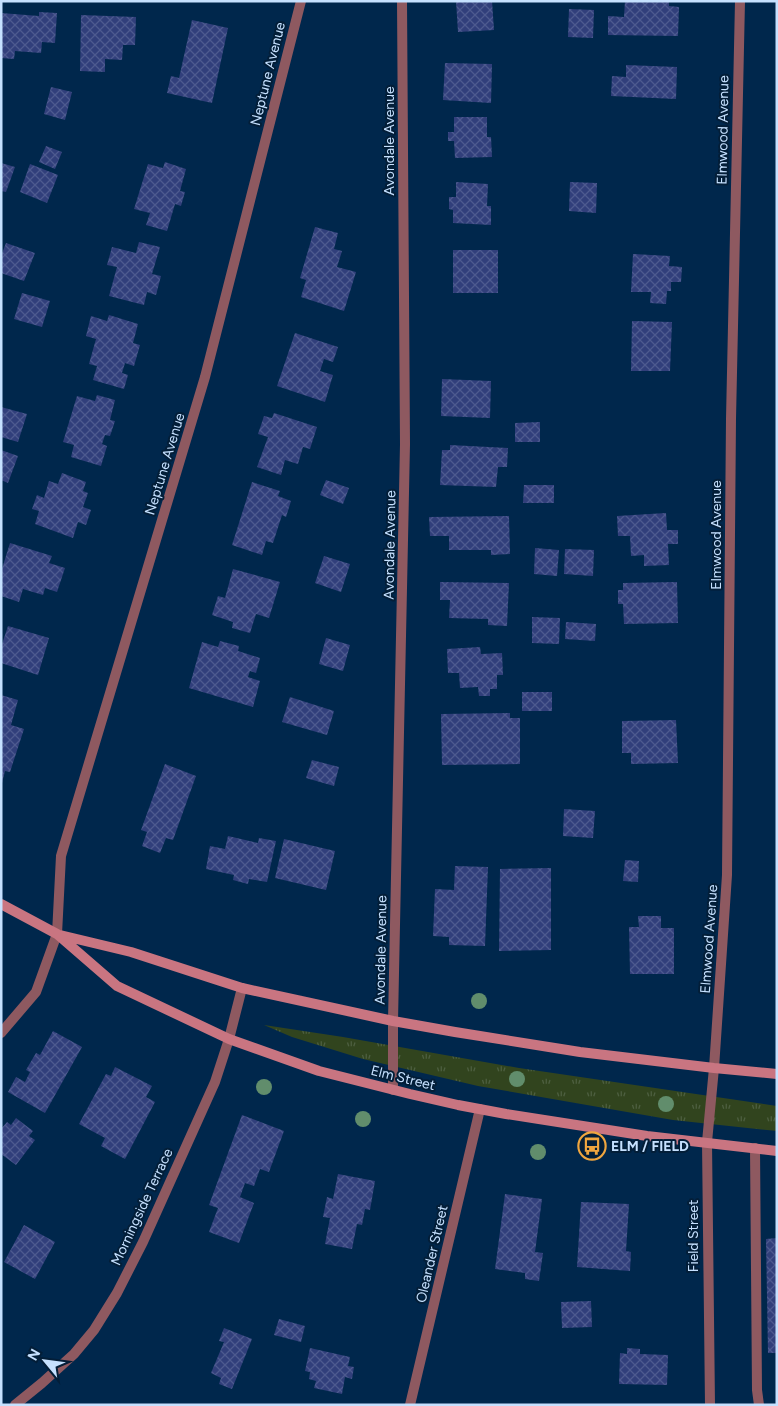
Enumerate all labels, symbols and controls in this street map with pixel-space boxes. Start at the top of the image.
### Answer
street label: Neptune Avenue [247,20,289,128]
street label: Elmwood Avenue [714,75,732,185]
street label: Avondale Avenue [381,86,398,196]
street label: Neptune Avenue [141,410,189,517]
street label: Elmwood Avenue [708,480,725,590]
street label: Avondale Avenue [381,490,399,600]
street label: Elmwood Avenue [697,884,721,994]
street label: Avondale Avenue [372,895,390,1005]
street label: Elm Street [369,1062,437,1094]
bus stop icon: ELM / FIELD [577,1131,607,1161]
place label: ELM / FIELD [611,1138,689,1155]
street label: Morningside Terrace [107,1145,177,1268]
street label: Field Street [685,1200,702,1272]
street label: Oleander Street [412,1203,452,1305]
north arrow [20,1336,70,1386]
text: N [24,1346,44,1364]

